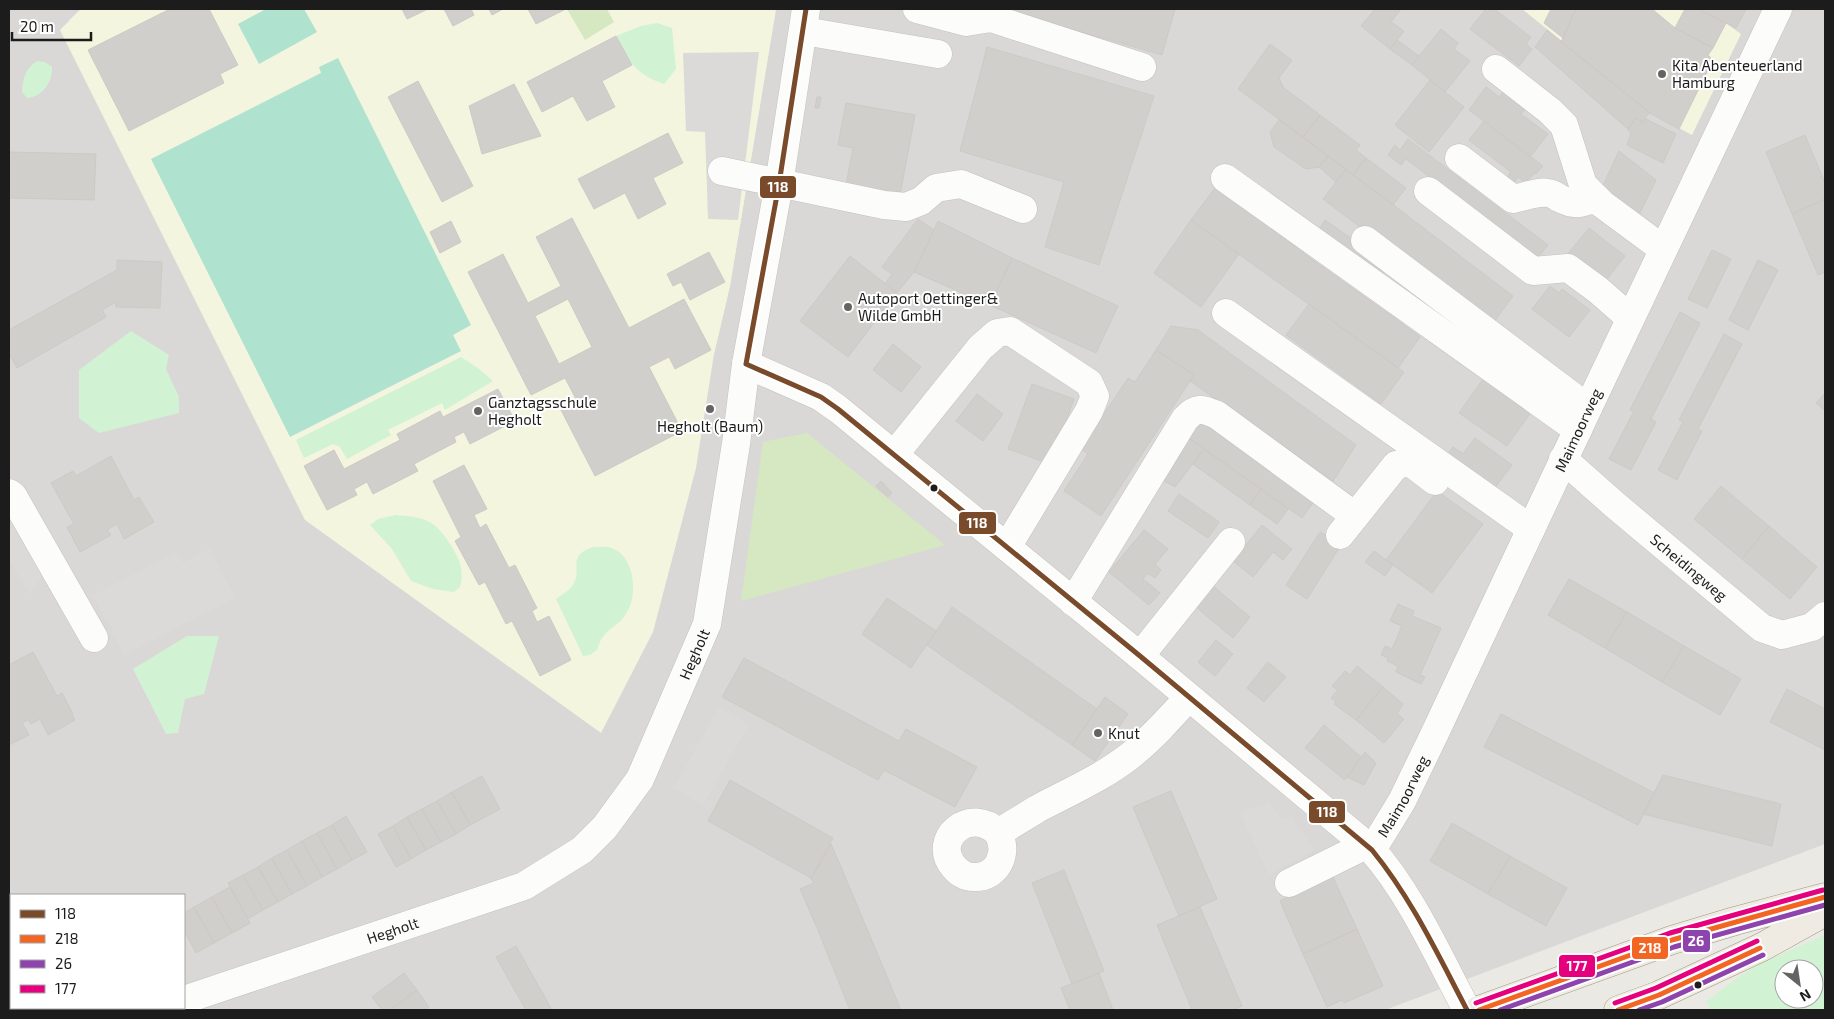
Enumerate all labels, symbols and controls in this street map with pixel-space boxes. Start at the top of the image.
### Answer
scale bar [12,10,91,42]
text: 20 m [20,17,54,35]
place label: Kita Abenteuerland Hamburg [1672,56,1803,91]
marker: Kita Abenteuerland Hamburg [1656,68,1668,80]
line badge: 118 [759,175,797,199]
text: 118 [768,178,788,195]
place label: Autoport Oettinger& Wilde GmbH [858,289,998,324]
marker: Autoport Oettinger& Wilde GmbH [842,301,854,313]
street label: Maimoorweg [1550,385,1605,475]
place label: Ganztagsschule Hegholt [488,393,597,428]
marker: Hegholt (Baum) [704,403,716,415]
marker: Ganztagsschule Hegholt [472,405,484,417]
place label: Hegholt (Baum) [657,417,763,435]
unlabelled marker [929,483,939,493]
line badge: 118 [958,511,997,535]
text: 118 [967,514,987,531]
street label: Scheidingweg [1647,530,1732,605]
street label: Hegholt [675,625,713,682]
place label: Knut [1108,724,1140,742]
marker: Knut [1092,727,1104,739]
street label: Maimoorweg [1373,752,1432,840]
line badge: 118 [1308,800,1346,824]
text: 118 [1317,803,1337,820]
legend [10,894,185,1009]
text: 118 [55,904,76,922]
street label: Hegholt [364,913,421,947]
text: 218 [55,929,79,947]
line badge: 26 [1682,929,1711,953]
text: 26 [1688,932,1704,949]
line badge: 218 [1631,936,1669,960]
text: 218 [1639,939,1661,956]
text: 26 [55,954,72,972]
line badge: 177 [1558,954,1596,978]
text: 177 [1567,957,1588,974]
north arrow [1774,959,1824,1009]
text: 177 [55,979,77,997]
unlabelled marker [1693,980,1703,990]
text: N [1797,986,1814,1006]

